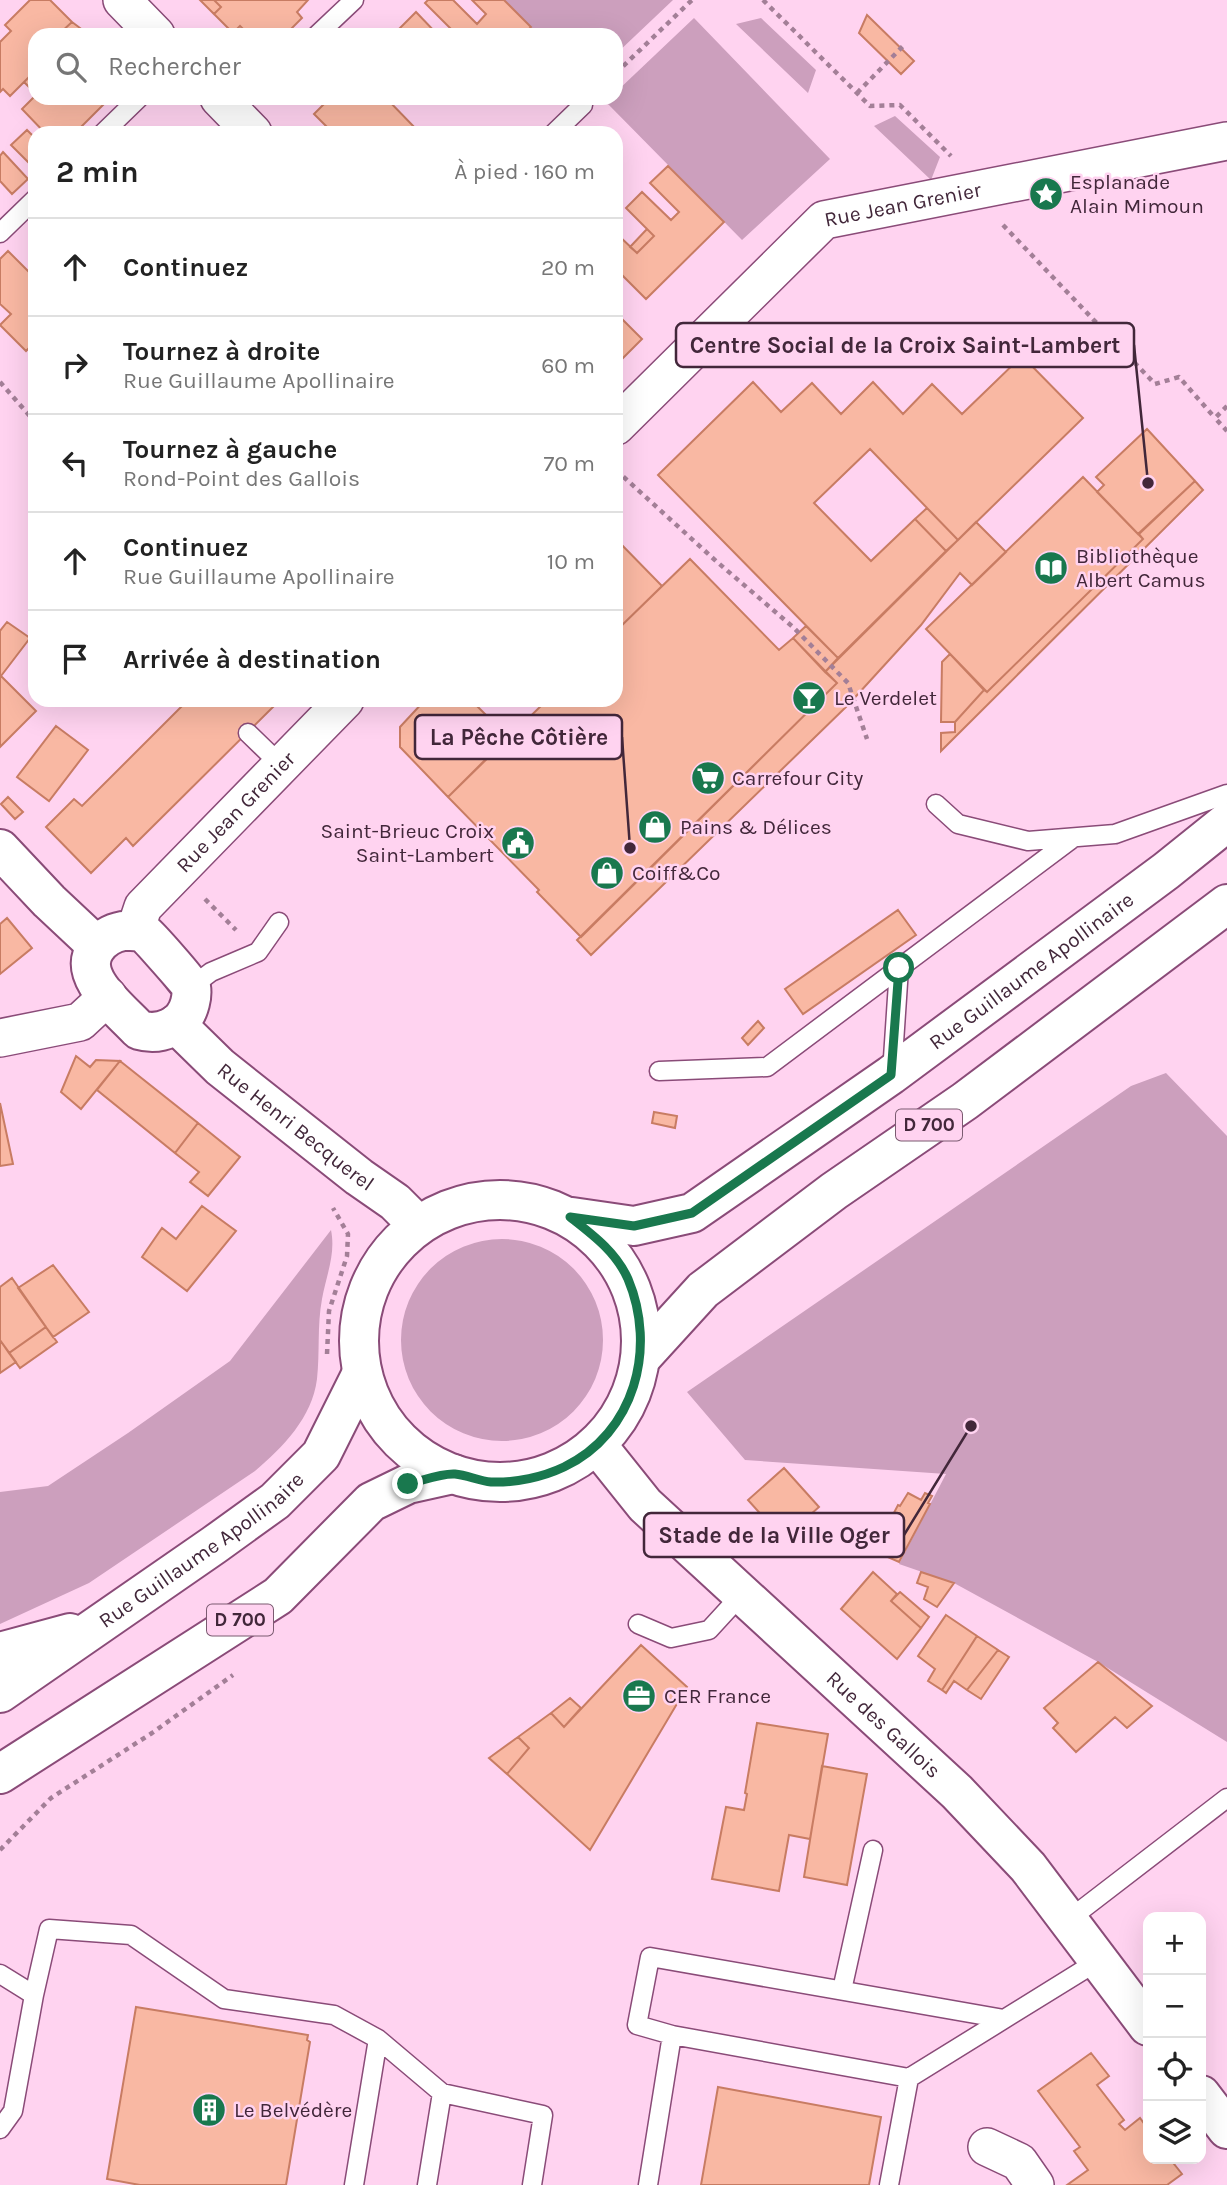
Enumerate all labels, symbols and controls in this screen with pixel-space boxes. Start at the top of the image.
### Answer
search box [28,28,623,105]
icon: search [52,48,90,86]
text: Rechercher [108,51,241,82]
text: 2 min [56,154,139,190]
text: À pied · 160 m [454,158,595,185]
place label: Esplanade Alain Mimoun [1070,170,1204,218]
place icon: Esplanade Alain Mimoun [1027,175,1065,213]
street label: Rue Jean Grenier [822,177,984,232]
icon: ahead [56,248,94,286]
text: Continuez [123,252,248,283]
text: 20 m [541,254,595,281]
callout: Centre Social de la Croix Saint-Lambert [676,323,1134,367]
text: Centre Social de la Croix Saint-Lambert [690,332,1120,359]
text: Tournez à droite [123,336,320,367]
icon: right [56,346,94,384]
text: 60 m [541,352,595,379]
text: Rue Guillaume Apollinaire [123,367,395,394]
text: Tournez à gauche [123,434,337,465]
icon: left [56,444,94,482]
text: 70 m [544,450,595,477]
text: Rond-Point des Gallois [123,465,360,492]
text: Continuez [123,532,248,563]
icon: ahead [56,542,94,580]
place label: Bibliothèque Albert Camus [1076,544,1205,592]
text: 10 m [547,548,595,575]
library icon: Bibliothèque Albert Camus [1032,549,1070,587]
text: Rue Guillaume Apollinaire [123,563,395,590]
icon: arrive [56,640,94,678]
text: Arrivée à destination [123,644,381,675]
bar icon: Le Verdelet [790,679,828,717]
place label: Le Verdelet [834,686,937,710]
callout: La Pêche Côtière [415,715,622,759]
text: La Pêche Côtière [430,724,608,751]
street label: Rue Jean Grenier [172,746,300,877]
supermarket icon: Carrefour City [689,759,727,797]
place label: Carrefour City [732,766,863,790]
shop icon: Pains & Délices [636,808,674,846]
place label: Pains & Délices [680,815,832,839]
place label: Saint-Brieuc Croix Saint-Lambert [320,819,494,867]
public building icon: Saint-Brieuc Croix Saint-Lambert [499,824,537,862]
shop icon: Coiff&Co [588,854,626,892]
place label: Coiff&Co [632,861,721,885]
street label: Rue Guillaume Apollinaire [925,887,1138,1054]
route start [883,952,914,983]
street label: Rue Henri Becquerel [213,1058,379,1196]
road number: D 700 [896,1110,962,1140]
street label: Rue Guillaume Apollinaire [94,1467,309,1633]
route end [392,1468,423,1499]
callout: Stade de la Ville Oger [644,1513,904,1557]
text: Stade de la Ville Oger [658,1522,890,1549]
road number: D 700 [207,1604,273,1636]
street label: Rue des Gallois [822,1666,946,1783]
office icon: CER France [620,1677,658,1715]
place label: CER France [664,1684,771,1708]
map controls [1143,1912,1206,2164]
button: + [1143,1912,1206,1975]
button: − [1143,1975,1206,2038]
button: locate [1143,2038,1206,2101]
building icon: Le Belvédère [190,2091,228,2129]
place label: Le Belvédère [234,2098,352,2122]
button: layers [1143,2101,1206,2164]

